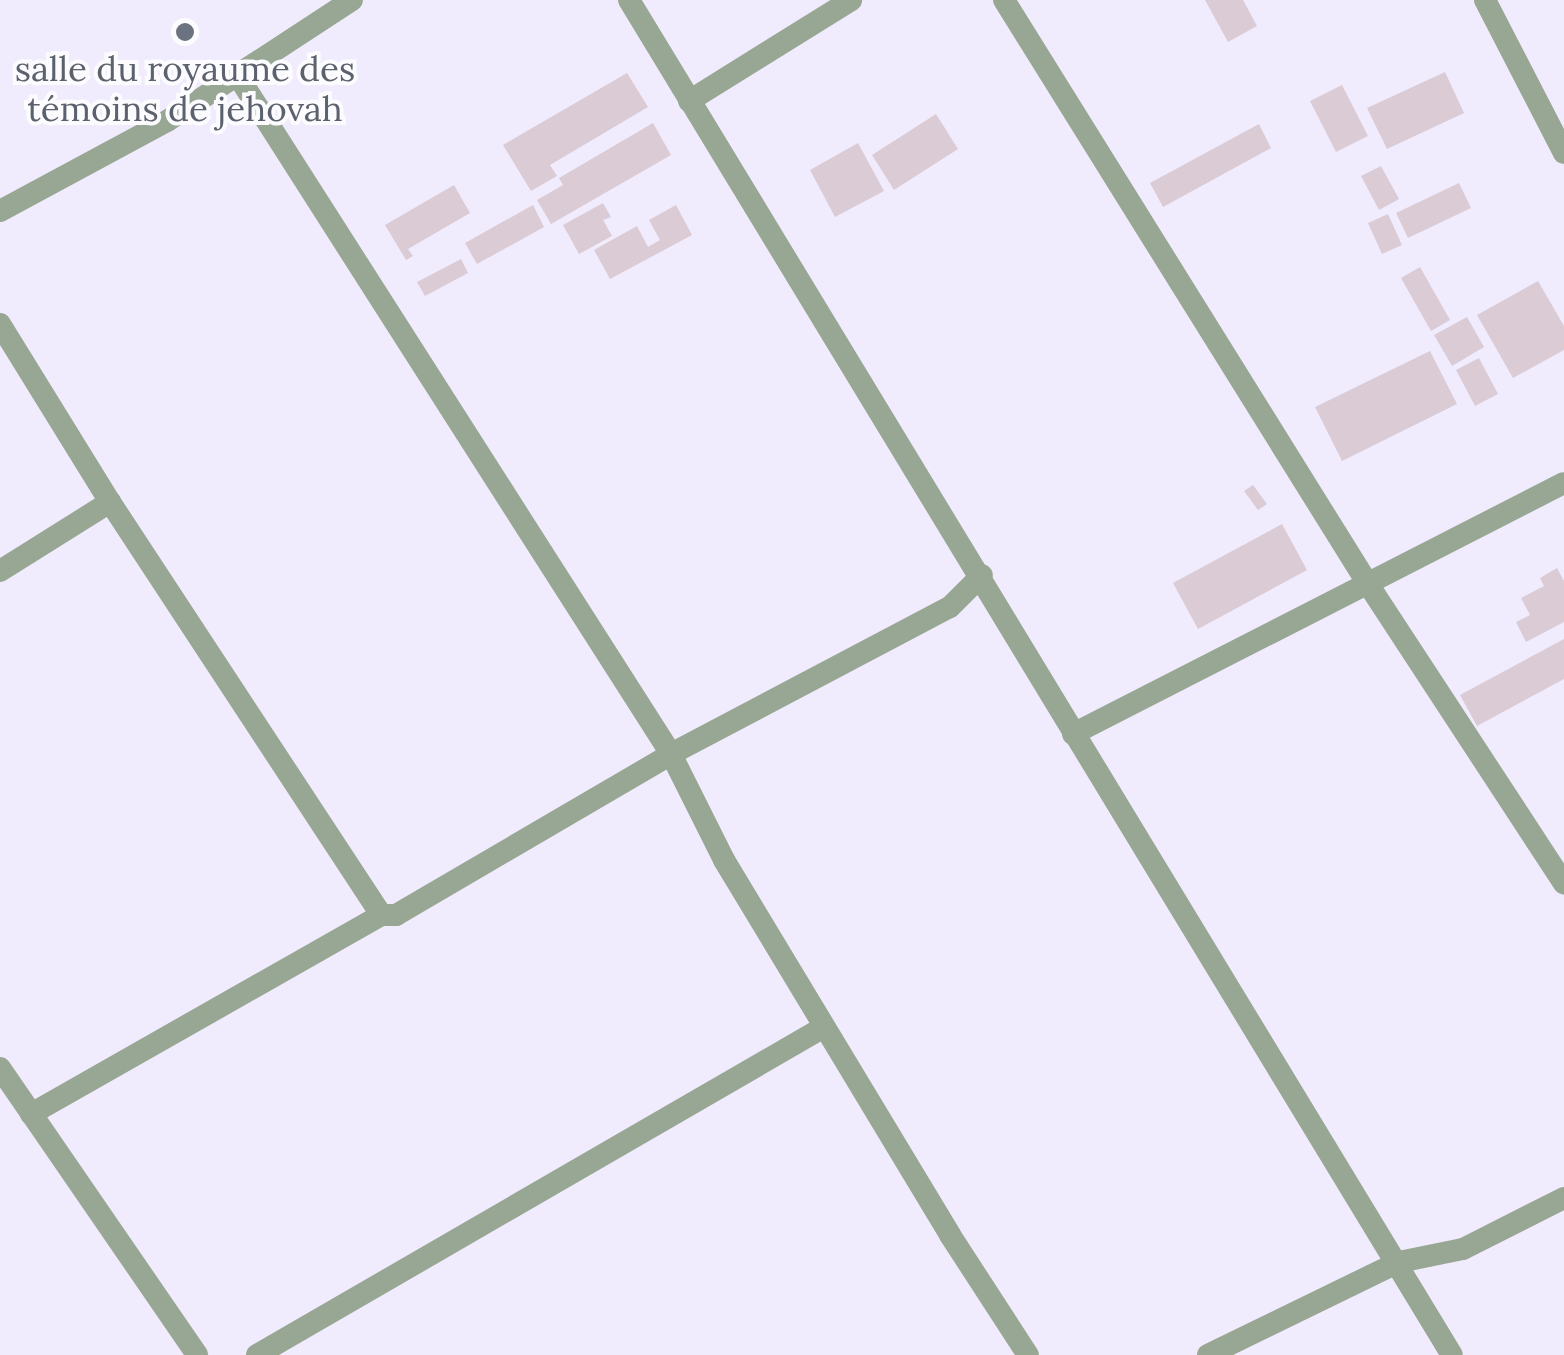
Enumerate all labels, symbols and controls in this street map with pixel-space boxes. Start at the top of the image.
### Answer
marker: salle du royaume des témoins de jehovah [174,21,196,43]
place label: salle du royaume des témoins de jehovah [15,48,355,130]

